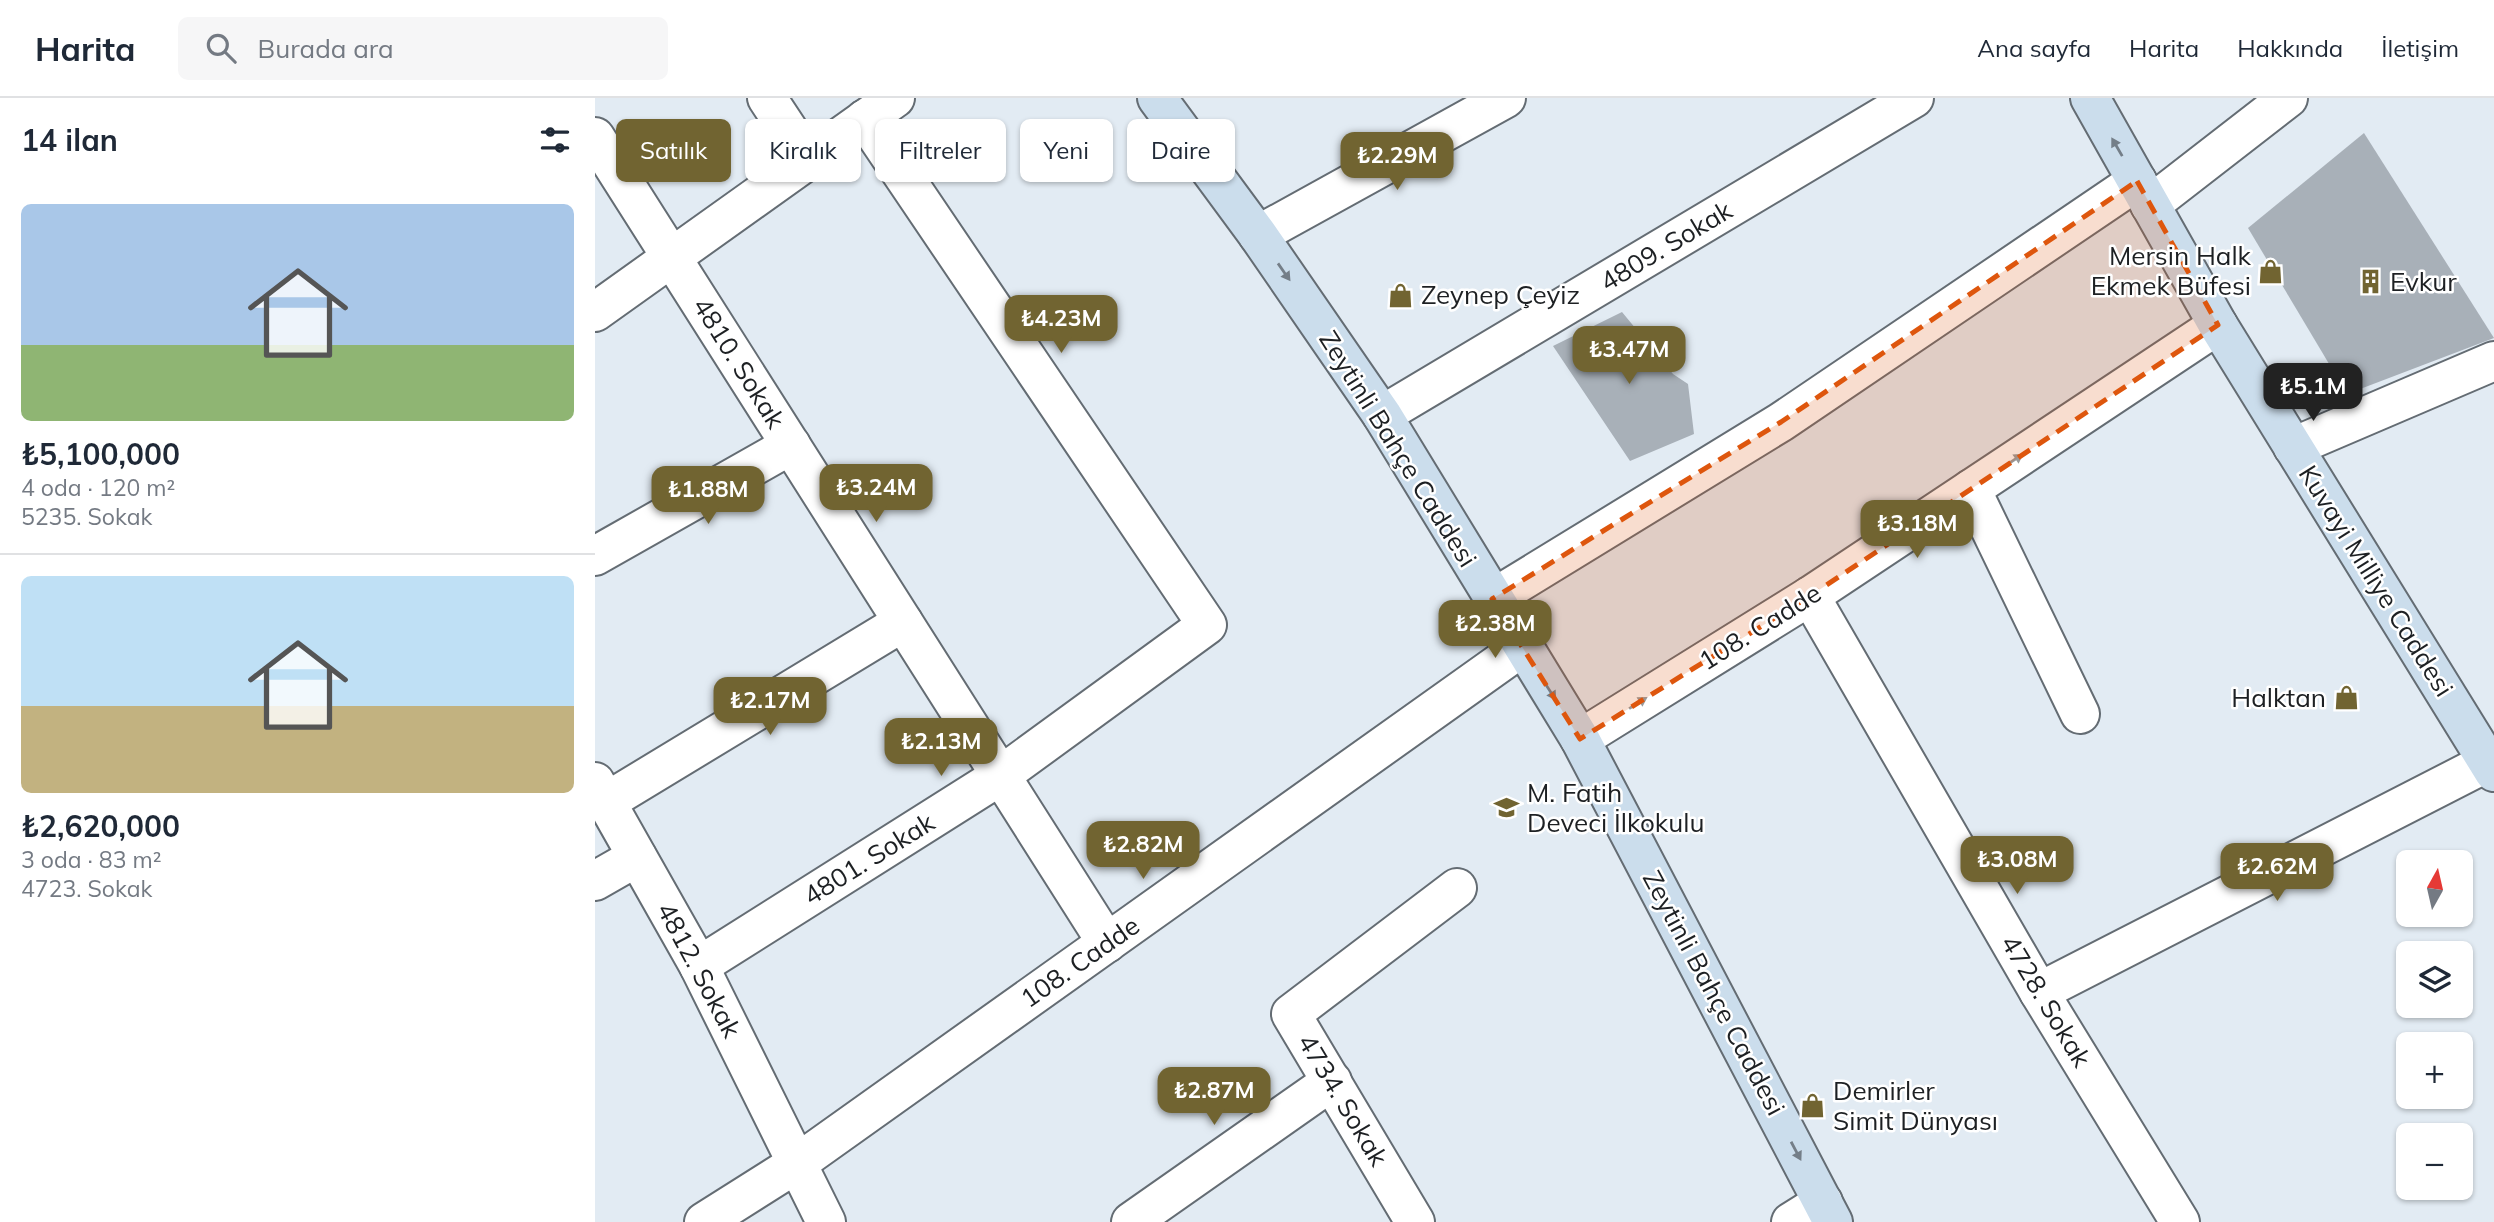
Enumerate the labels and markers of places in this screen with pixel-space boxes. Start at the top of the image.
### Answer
pin: ₺2.29M [1340,132,1454,192]
place label: Mersin Halk Ekmek Büfesi [2091,239,2252,302]
shop icon: Mersin Halk Ekmek Büfesi [2257,257,2285,285]
place label: Evkur [2390,265,2457,298]
building icon: Evkur [2356,268,2384,296]
place label: Zeynep Çeyiz [1421,278,1580,311]
shop icon: Zeynep Çeyiz [1387,281,1415,309]
pin: ₺4.23M [1004,296,1118,355]
pin: ₺3.47M [1572,327,1686,386]
pin: ₺5.1M [2264,364,2362,423]
pin: ₺3.24M [819,464,933,524]
pin: ₺1.88M [651,466,765,526]
pin: ₺3.18M [1860,500,1974,560]
pin: ₺2.38M [1438,601,1552,660]
pin: ₺2.17M [713,678,827,737]
place label: Halktan [2231,681,2326,714]
shop icon: Halktan [2332,684,2360,712]
pin: ₺2.13M [884,718,998,778]
place label: M. Fatih Deveci İlkokulu [1527,776,1704,839]
school or university icon: M. Fatih Deveci İlkokulu [1493,794,1521,822]
pin: ₺2.82M [1086,822,1200,881]
pin: ₺3.08M [1960,836,2074,896]
pin: ₺2.62M [2220,844,2334,903]
pin: ₺2.87M [1157,1068,1271,1127]
place label: Demirler Simit Dünyası [1833,1074,1998,1137]
shop icon: Demirler Simit Dünyası [1799,1092,1827,1120]

